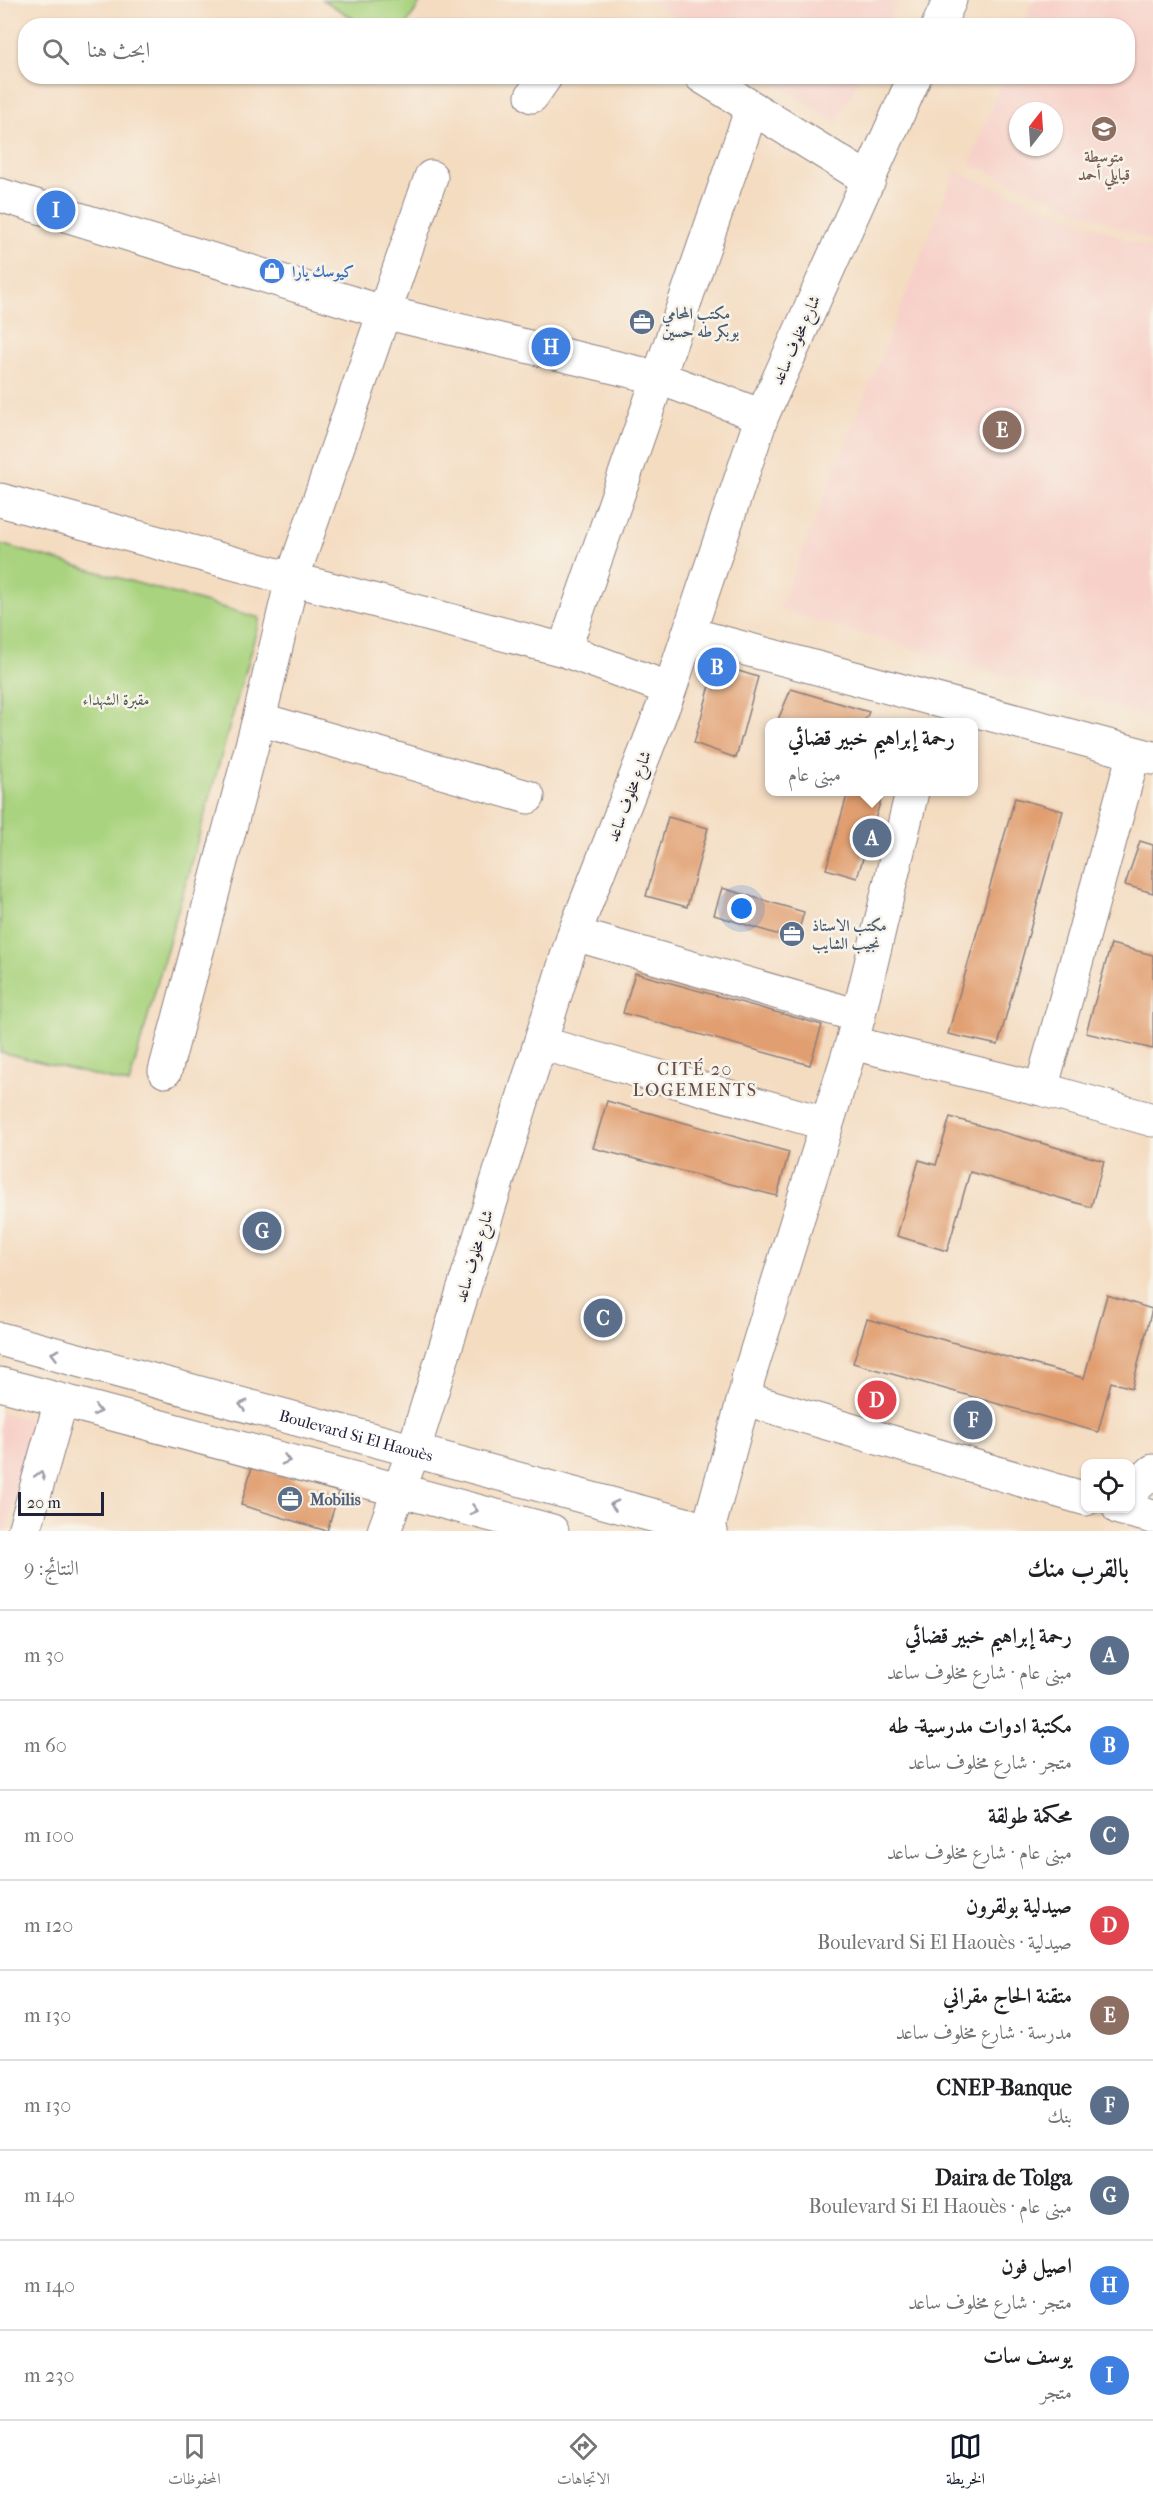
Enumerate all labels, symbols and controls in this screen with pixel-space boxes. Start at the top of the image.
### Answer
search box [18,18,1135,84]
icon: search [39,35,72,68]
text: ابحث هنا [87,37,150,63]
north arrow [1009,102,1063,156]
school or university icon: متوسطة قبايلي أحمد [1089,114,1119,144]
place label: متوسطة قبايلي أحمد [1078,147,1130,190]
pin: I [36,188,76,232]
shop icon: كيوسك يارا [257,256,287,286]
place label: كيوسك يارا [292,262,354,282]
street label: شارع مخلوف ساعد [768,292,828,389]
place label: مكتب المحامي بوبكر طه حسين [661,304,739,342]
office icon: مكتب المحامي بوبكر طه حسين [627,307,657,337]
pin: H [532,324,570,370]
pin: E [982,408,1022,452]
pin: B [698,644,736,690]
park label: مقبرة الشهداء [82,690,150,710]
popup [765,718,978,796]
text: رحمة إبراهيم خبير قضائي [788,725,955,751]
street label: شارع مخلوف ساعد [603,748,659,846]
text: مبنى عام [788,763,841,786]
pin: A [852,816,892,860]
your location [727,894,756,923]
place label: مكتب الاستاذ نجيب الشايب [812,916,887,954]
office icon: مكتب الاستاذ نجيب الشايب [777,919,807,949]
district label: CITÉ 20 LOGEMENTS [633,1058,757,1101]
street label: شارع مخلوف ساعد [451,1207,501,1306]
pin: G [242,1208,282,1254]
pin: C [584,1296,622,1340]
one-way arrow [50,1349,61,1361]
pin: D [858,1378,896,1422]
pin: F [954,1398,992,1442]
one-way arrow [238,1400,248,1413]
one-way arrow [92,1403,102,1416]
street label: Boulevard Si El Haouès [277,1405,435,1465]
one-way arrow [280,1452,290,1465]
map controls [1081,1459,1135,1513]
button: locate [1081,1459,1135,1513]
one-way arrow [33,1470,45,1481]
office icon: Mobilis [275,1484,305,1514]
scale bar [18,1489,104,1516]
place label: Mobilis [309,1490,361,1509]
text: 20 m [27,1493,61,1512]
one-way arrow [609,1500,619,1513]
one-way arrow [469,1503,479,1516]
text: بالقرب منك [1027,1553,1129,1584]
text: النتائج: 9 [24,1557,79,1580]
text: رحمة إبراهيم خبير قضائي [905,1623,1072,1649]
text: 30 m [24,1644,64,1667]
text: A [1103,1644,1116,1667]
text: مبنى عام · شارع مخلوف ساعد [887,1661,1072,1684]
text: مكتبة ادوات مدرسية- طه [888,1713,1072,1739]
text: 60 m [24,1734,67,1757]
text: B [1103,1734,1116,1757]
text: متجر · شارع مخلوف ساعد [908,1751,1072,1774]
text: محكمة طولقة [988,1803,1072,1829]
text: 100 m [24,1824,74,1847]
text: C [1103,1824,1116,1847]
text: مبنى عام · شارع مخلوف ساعد [887,1841,1072,1864]
text: صيدلية بولقرون [966,1893,1072,1919]
text: 120 m [24,1914,73,1937]
text: D [1102,1914,1117,1937]
text: صيدلية · Boulevard Si El Haouès [817,1931,1072,1954]
text: متقنة الحاج مقراني [943,1983,1072,2009]
text: 130 m [24,2004,71,2027]
text: E [1103,2004,1116,2027]
text: مدرسة · شارع مخلوف ساعد [896,2021,1072,2044]
text: CNEP-Banque [936,2075,1072,2101]
text: 130 m [24,2094,71,2117]
text: F [1104,2094,1115,2117]
text: بنك [1047,2105,1072,2128]
text: Daira de Tolga [935,2165,1072,2191]
text: 140 m [24,2184,75,2207]
text: G [1102,2184,1117,2207]
text: مبنى عام · Boulevard Si El Haouès [809,2195,1072,2218]
text: اصيل فون [1001,2253,1072,2279]
text: 140 m [24,2274,75,2297]
text: H [1102,2274,1117,2297]
text: متجر · شارع مخلوف ساعد [908,2291,1072,2314]
text: يوسف سات [983,2343,1072,2369]
text: 230 m [24,2364,74,2387]
text: I [1106,2364,1113,2387]
text: متجر [1040,2381,1072,2404]
tab: المحفوظات [168,2430,221,2494]
tab: الاتجاهات [557,2430,610,2494]
tab: الخريطة [946,2430,985,2494]

